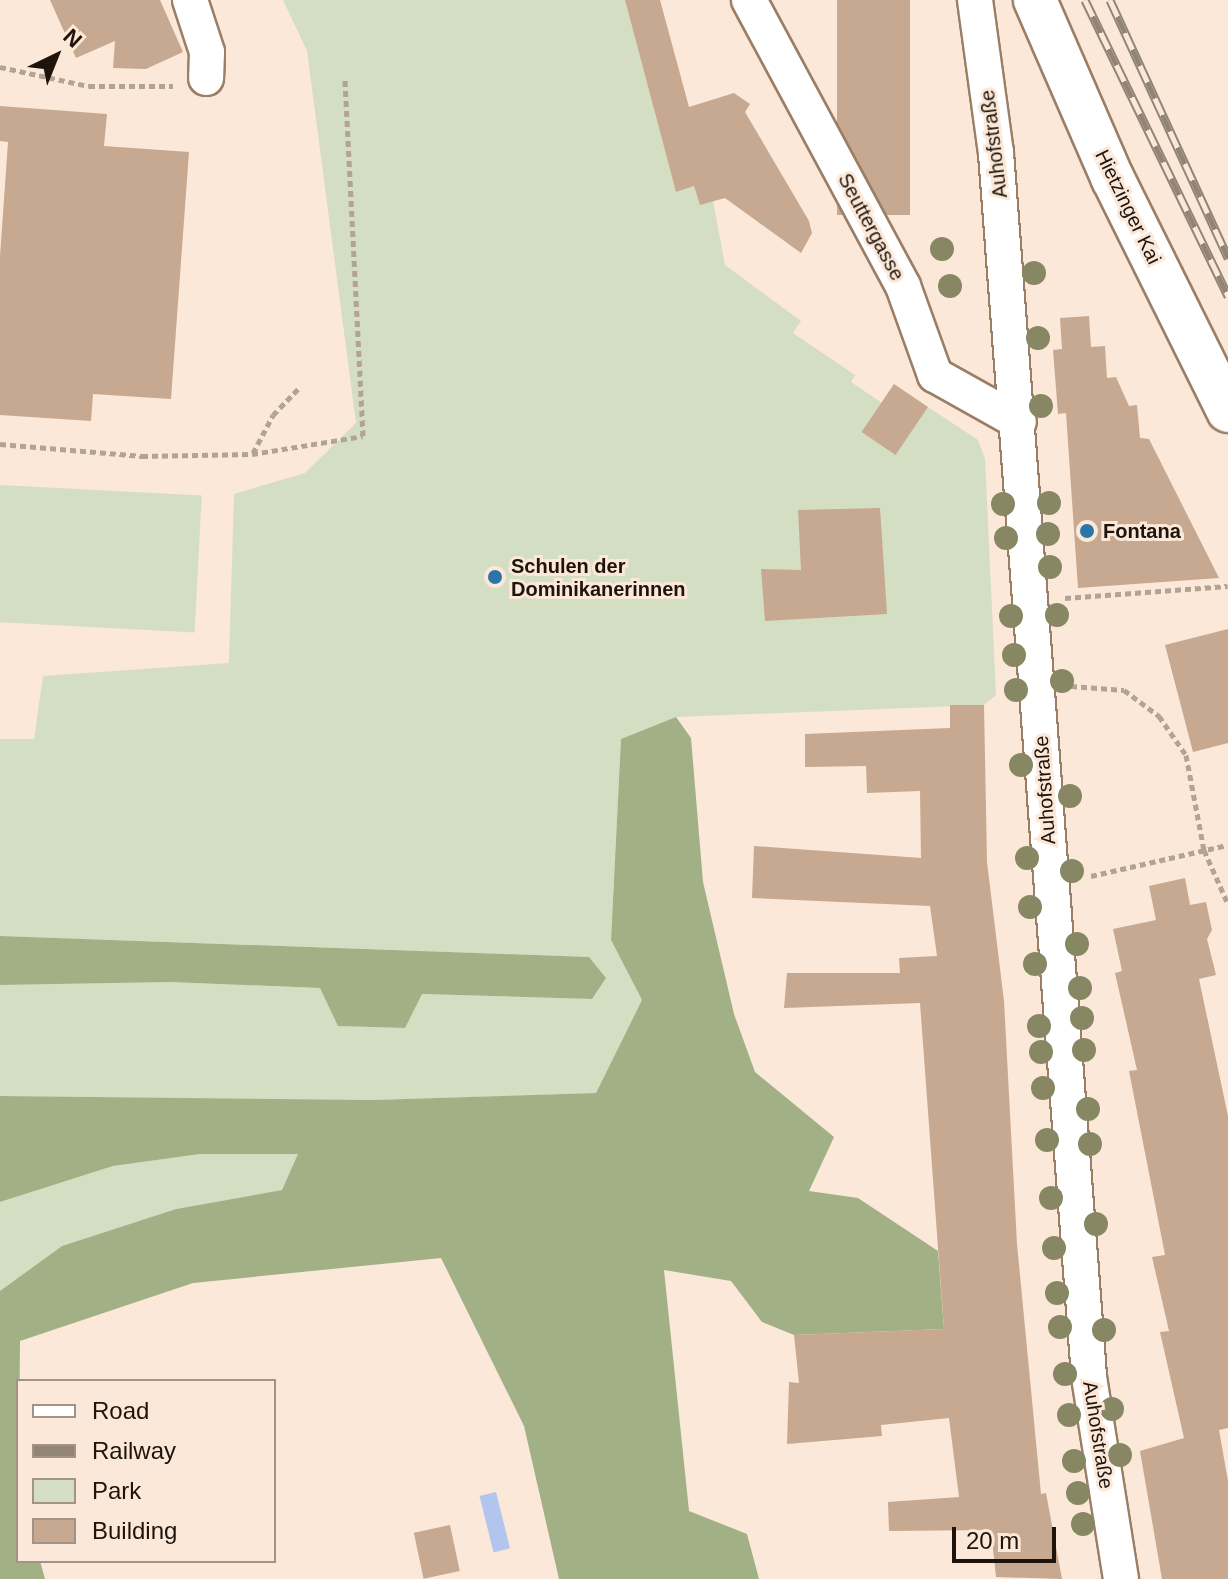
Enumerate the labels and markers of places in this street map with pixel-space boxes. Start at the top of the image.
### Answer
place label: Fontana [1103,519,1181,543]
marker: Fontana [1078,522,1096,540]
place label: Schulen der Dominikanerinnen [511,554,685,601]
marker: Schulen der Dominikanerinnen [486,568,504,586]

